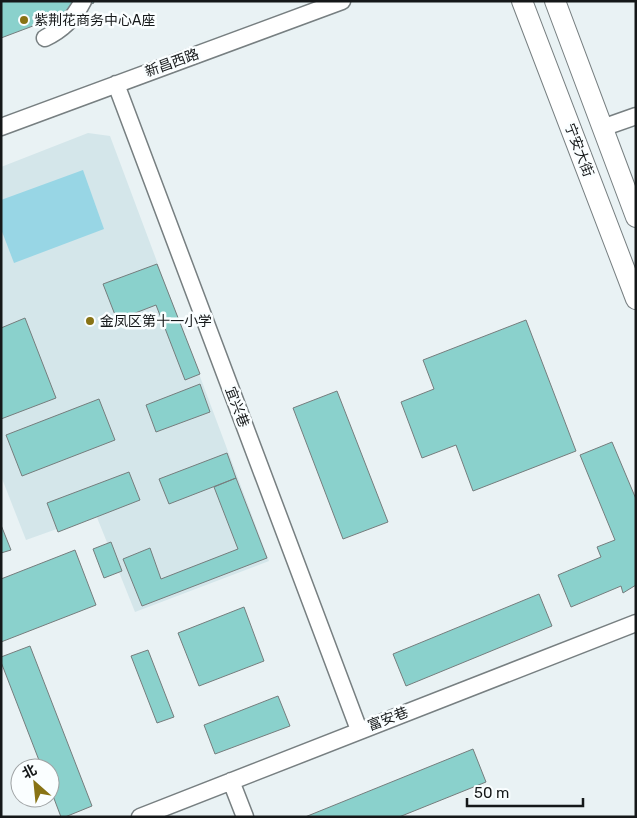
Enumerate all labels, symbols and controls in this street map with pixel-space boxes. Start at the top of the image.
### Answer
place label: 紫荆花商务中心A座 [34,12,155,29]
marker: 紫荆花商务中心A座 [18,14,30,26]
street label: 新昌西路 [143,45,201,81]
street label: 宁安大街 [561,121,597,179]
place label: 金凤区第十一小学 [100,313,212,330]
marker: 金凤区第十一小学 [84,315,96,327]
street label: 宜兴巷 [222,384,252,430]
street label: 富安巷 [365,704,411,734]
north arrow [10,758,60,808]
text: 北 [19,761,39,783]
scale bar [467,776,583,808]
text: 50 m [474,784,509,802]

